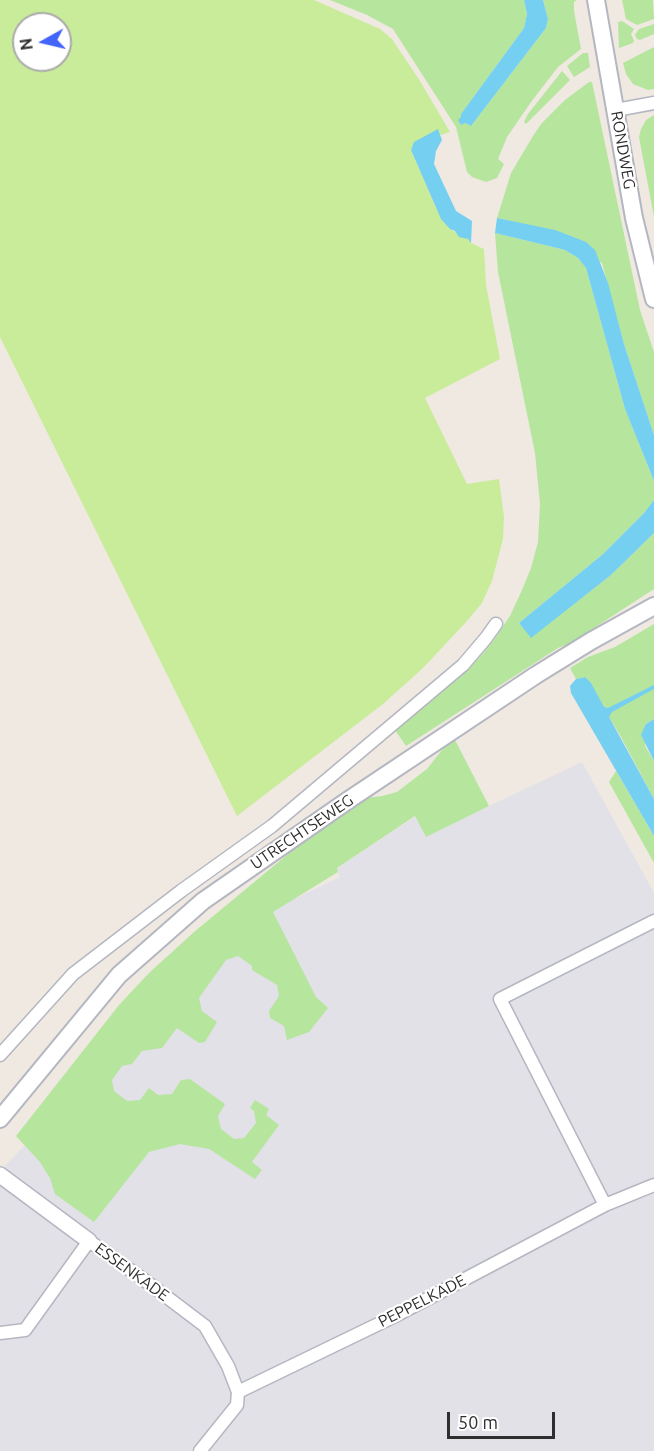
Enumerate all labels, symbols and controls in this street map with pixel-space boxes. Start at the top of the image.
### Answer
north arrow [12,12,72,72]
text: N [16,37,36,51]
street label: RONDWEG [607,109,639,191]
street label: UTRECHTSEWEG [247,791,357,873]
street label: ESSENKADE [91,1239,173,1305]
street label: PEPPELKADE [375,1271,469,1331]
scale bar [450,1400,558,1438]
text: 50 m [458,1412,498,1432]

